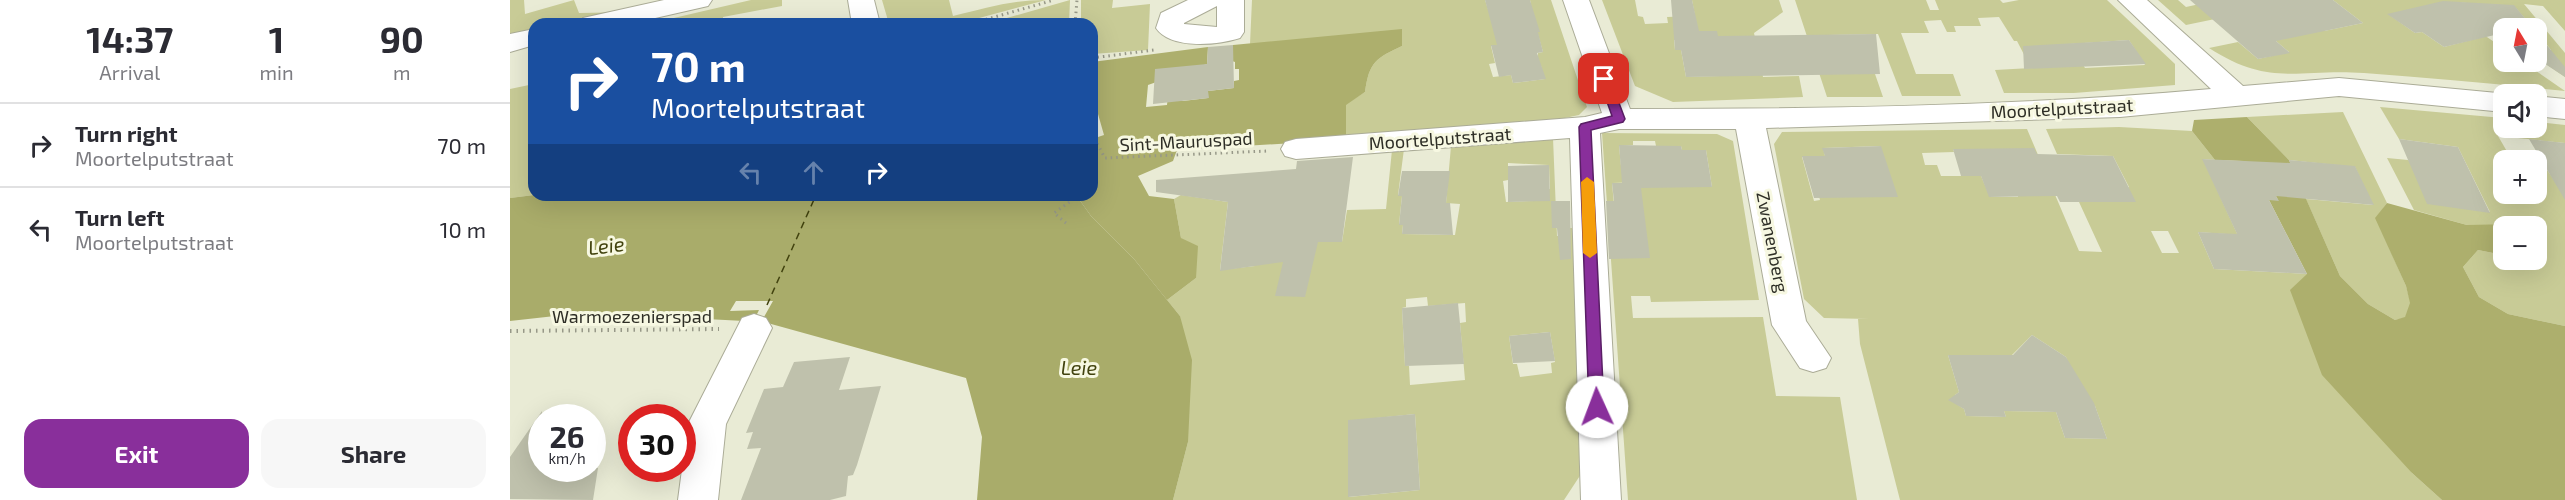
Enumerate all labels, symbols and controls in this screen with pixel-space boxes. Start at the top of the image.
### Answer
text: 14:37 [86,17,173,60]
text: 1 [269,17,284,60]
text: 90 [380,17,424,60]
north arrow [2493,18,2547,72]
map controls [2493,18,2547,270]
text: 70 m [651,40,746,90]
icon: right [552,42,630,120]
pin [1578,53,1629,104]
text: Arrival [99,60,160,84]
text: min [260,60,294,84]
text: m [393,60,411,84]
icon: arrive [1587,62,1620,95]
button: sound [2493,84,2547,138]
text: Moortelputstraat [651,91,865,123]
street label: Moortelputstraat [1990,93,2134,123]
text: Turn right [75,120,177,146]
street label: Moortelputstraat [1368,122,1512,154]
street label: Sint-Mauruspad [1119,127,1253,155]
icon: right [24,129,57,162]
text: 70 m [437,132,486,158]
text: Moortelputstraat [75,146,234,170]
button: + [2493,150,2547,204]
icon: left [734,156,767,189]
icon: ahead [797,156,830,189]
icon: right [860,156,893,189]
street label: Zwanenberg [1752,190,1794,294]
text: Turn left [75,204,164,230]
icon: left [24,213,57,246]
text: 10 m [440,216,486,242]
button: − [2493,216,2547,270]
text: Moortelputstraat [75,230,234,254]
water label: Leie [586,231,626,259]
street label: Warmoezenierspad [552,305,712,327]
water label: Leie [1061,355,1097,379]
position arrow [1565,375,1629,439]
speed limit sign: 30 [618,404,696,482]
text: 26 [549,418,585,454]
button: Exit [24,419,249,488]
button: Share [261,419,486,488]
text: km/h [548,449,586,467]

